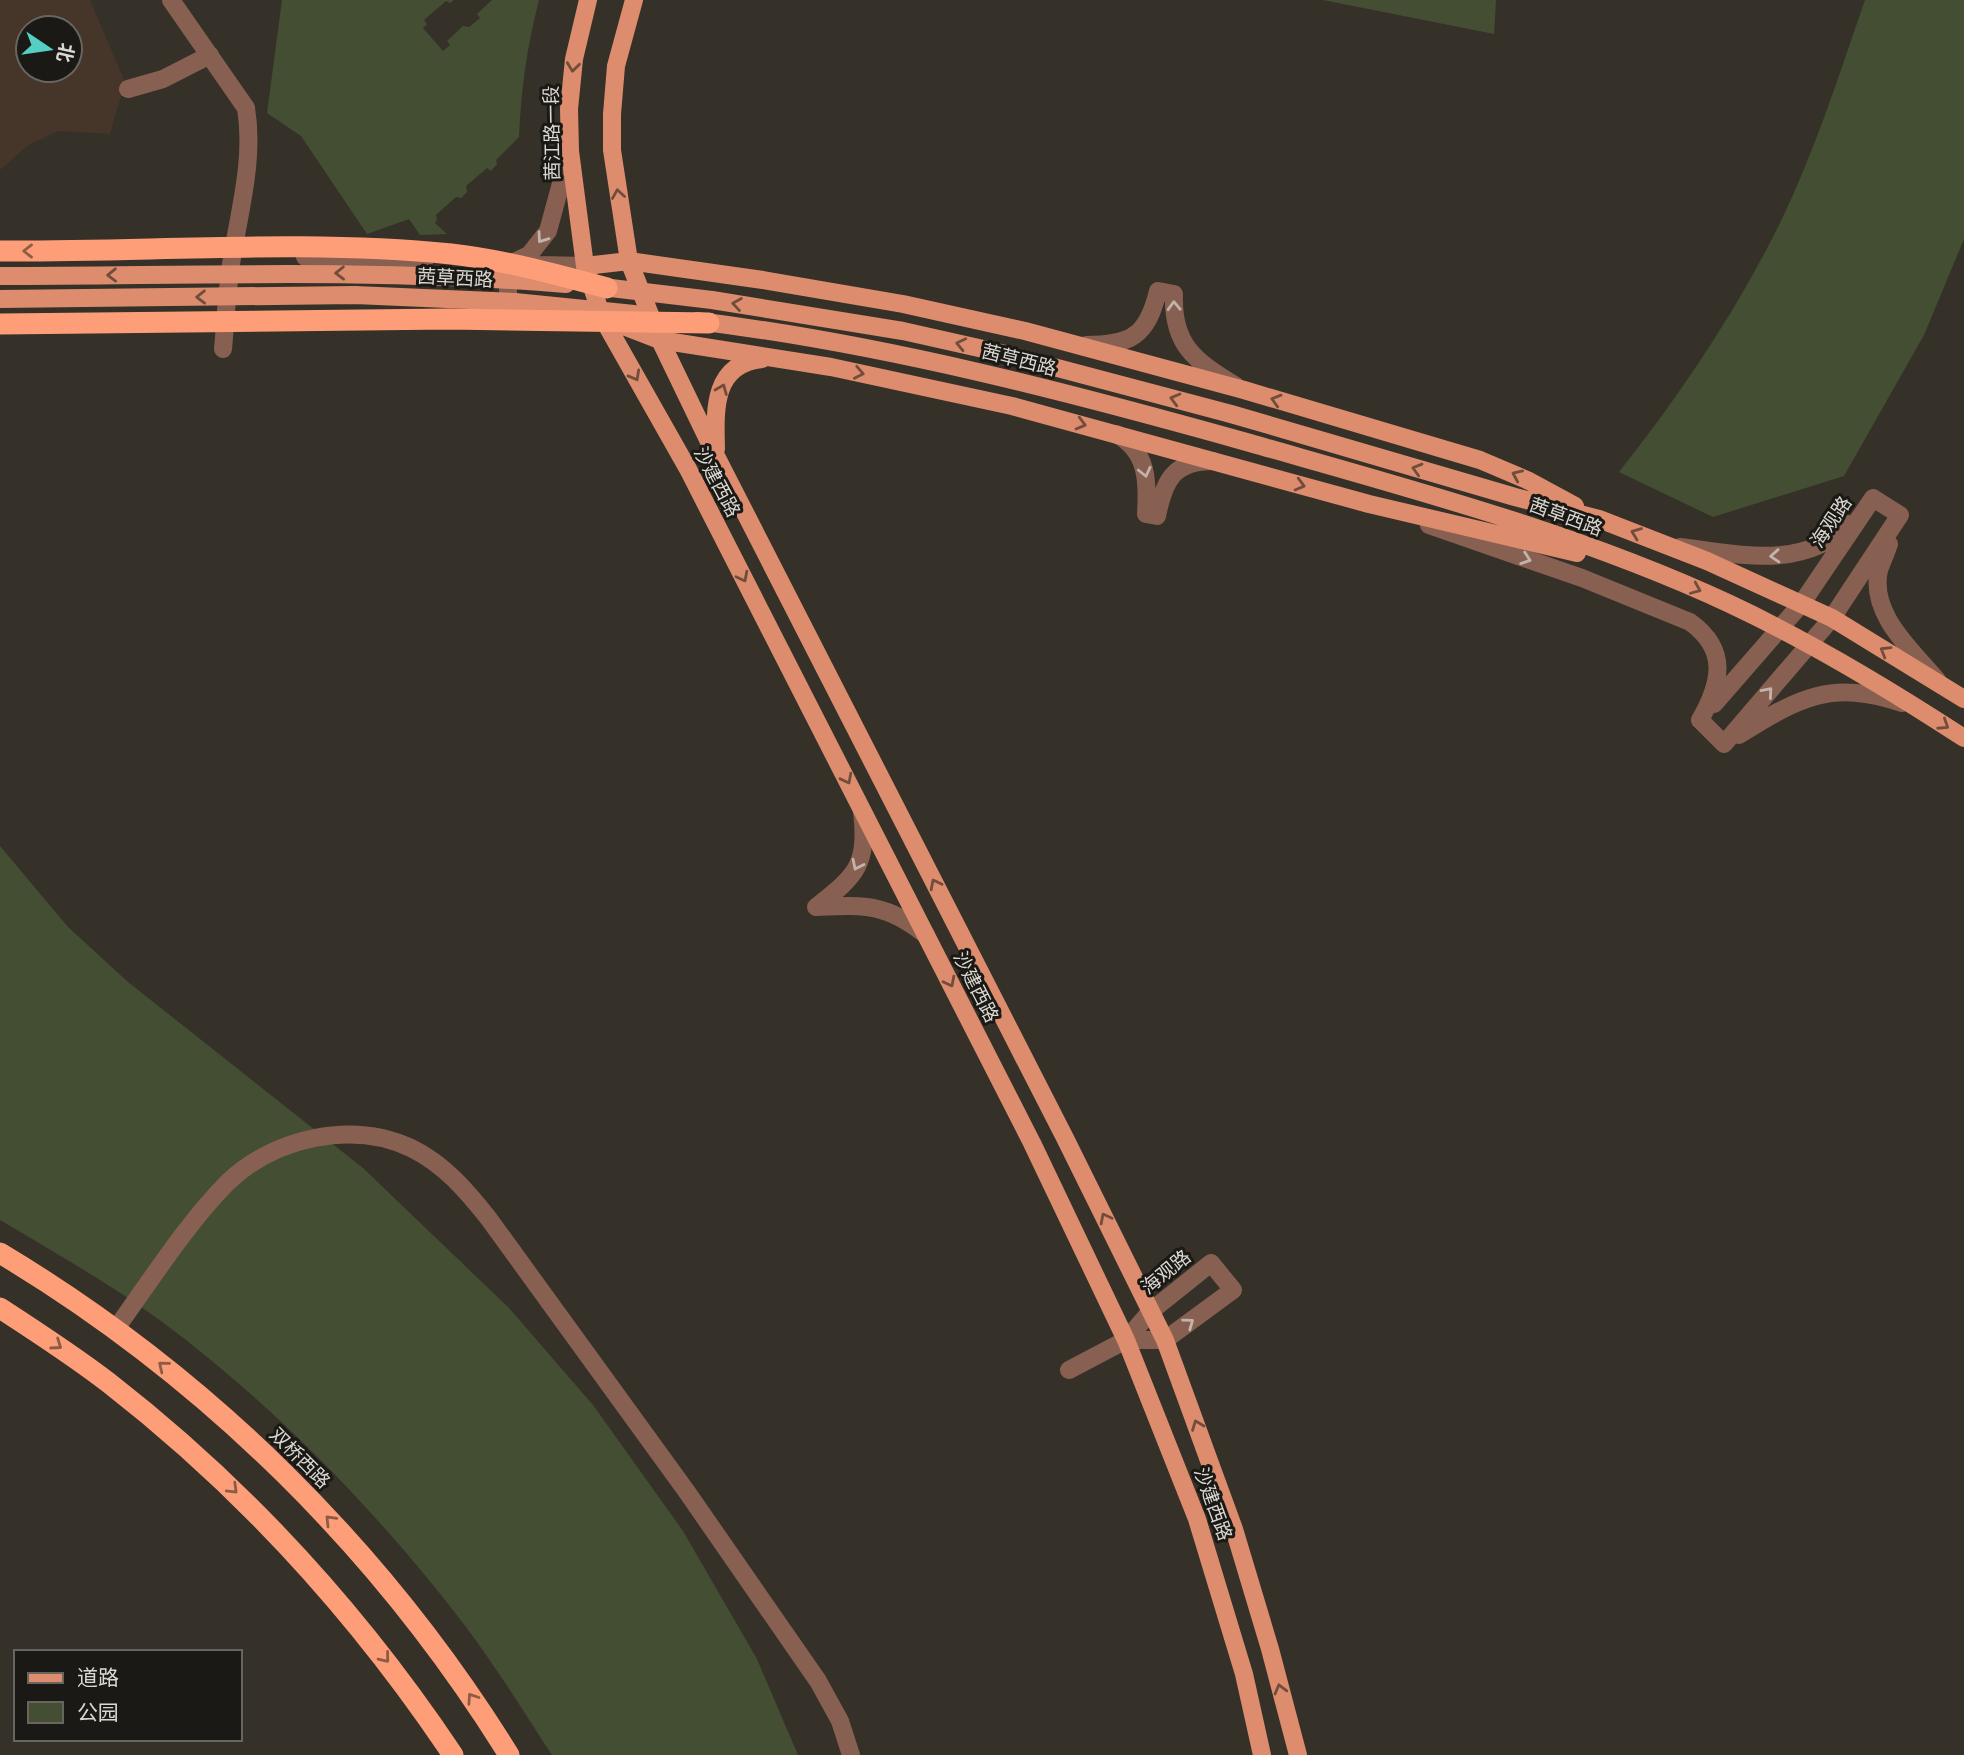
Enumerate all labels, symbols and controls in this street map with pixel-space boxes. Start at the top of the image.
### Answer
north arrow [14,14,84,84]
text: 北 [53,41,77,64]
one-way arrow [566,61,581,72]
street label: 茜江路一段 [541,85,563,181]
one-way arrow [611,188,626,200]
one-way arrow [538,231,550,243]
one-way arrow [22,244,33,259]
one-way arrow [334,265,344,281]
street label: 茜草西路 [416,266,494,290]
one-way arrow [106,268,117,283]
one-way arrow [196,289,206,305]
one-way arrow [731,297,743,312]
one-way arrow [1166,300,1181,311]
one-way arrow [955,338,967,352]
street label: 茜草西路 [980,341,1058,379]
one-way arrow [853,364,865,379]
one-way arrow [627,369,640,382]
one-way arrow [714,383,728,396]
one-way arrow [1169,393,1181,407]
one-way arrow [1271,393,1283,408]
one-way arrow [1075,416,1087,430]
street label: 沙建西路 [690,444,744,520]
one-way arrow [1412,462,1424,477]
one-way arrow [1136,466,1151,478]
one-way arrow [1511,469,1524,483]
one-way arrow [1294,476,1306,491]
street label: 海观路 [1806,492,1856,552]
street label: 茜草西路 [1527,494,1605,540]
one-way arrow [1630,527,1642,541]
one-way arrow [1770,548,1781,563]
one-way arrow [1519,551,1531,565]
one-way arrow [735,570,748,582]
one-way arrow [1688,581,1701,595]
one-way arrow [1880,646,1893,659]
one-way arrow [1760,687,1772,700]
one-way arrow [1937,717,1950,730]
one-way arrow [838,772,852,784]
one-way arrow [851,858,865,870]
one-way arrow [930,879,944,891]
street label: 沙建西路 [949,948,1003,1026]
one-way arrow [941,975,955,987]
one-way arrow [1099,1213,1113,1225]
street label: 海观路 [1137,1246,1195,1298]
one-way arrow [1181,1318,1194,1331]
one-way arrow [49,1337,62,1349]
one-way arrow [158,1361,171,1374]
one-way arrow [1192,1420,1206,1432]
street label: 双桥西路 [266,1424,334,1492]
street label: 沙建西路 [1190,1465,1236,1543]
one-way arrow [225,1481,238,1494]
one-way arrow [325,1515,338,1528]
legend [14,1650,242,1741]
one-way arrow [376,1651,389,1663]
text: 道路 [77,1666,119,1690]
one-way arrow [1274,1683,1289,1695]
one-way arrow [468,1693,480,1706]
text: 公园 [77,1701,119,1725]

